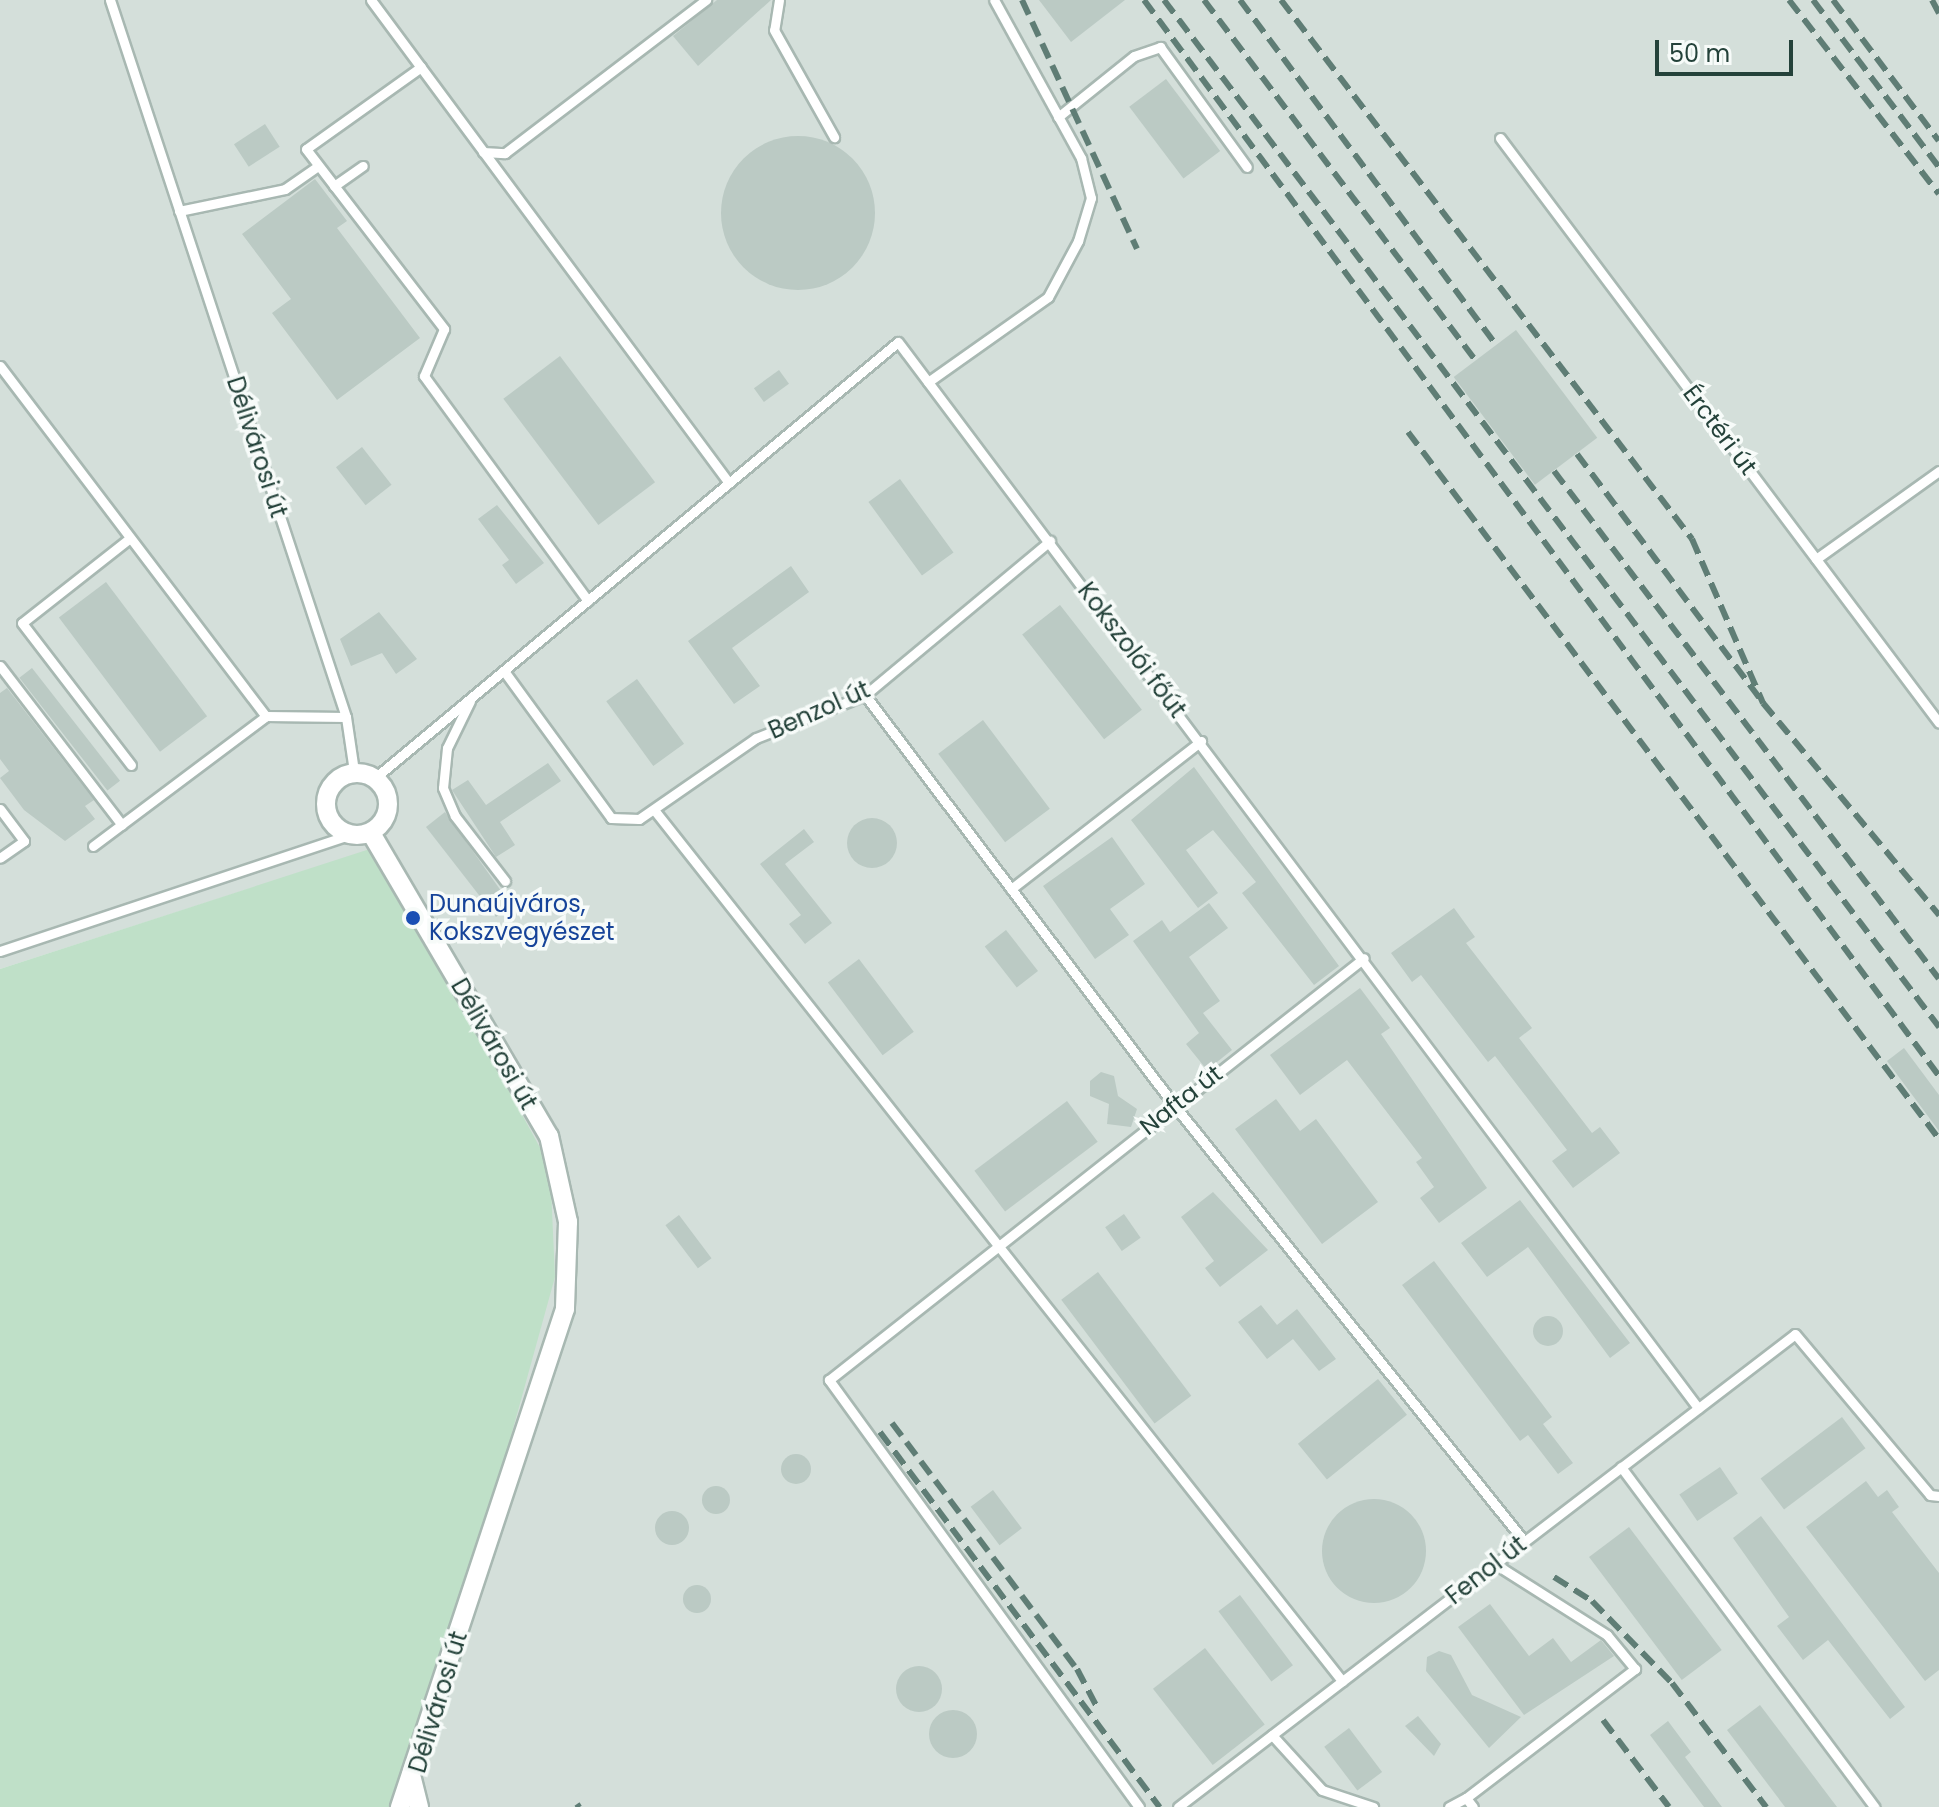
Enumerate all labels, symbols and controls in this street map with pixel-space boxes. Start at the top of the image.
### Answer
scale bar [1659,24,1797,74]
text: 50 m [1669,37,1730,70]
street label: Délivárosi út [221,373,293,521]
street label: Érctéri út [1677,379,1763,481]
street label: Kokszolói főút [1072,577,1192,723]
street label: Benzol út [764,675,874,745]
place label: Dunaújváros, Kokszvegyészet [429,890,615,946]
marker: Dunaújváros, Kokszvegyészet [404,909,422,927]
street label: Délivárosi út [445,973,543,1115]
street label: Nafta út [1134,1059,1228,1141]
street label: Fenol út [1440,1530,1532,1610]
street label: Délivárosi út [403,1628,473,1776]

